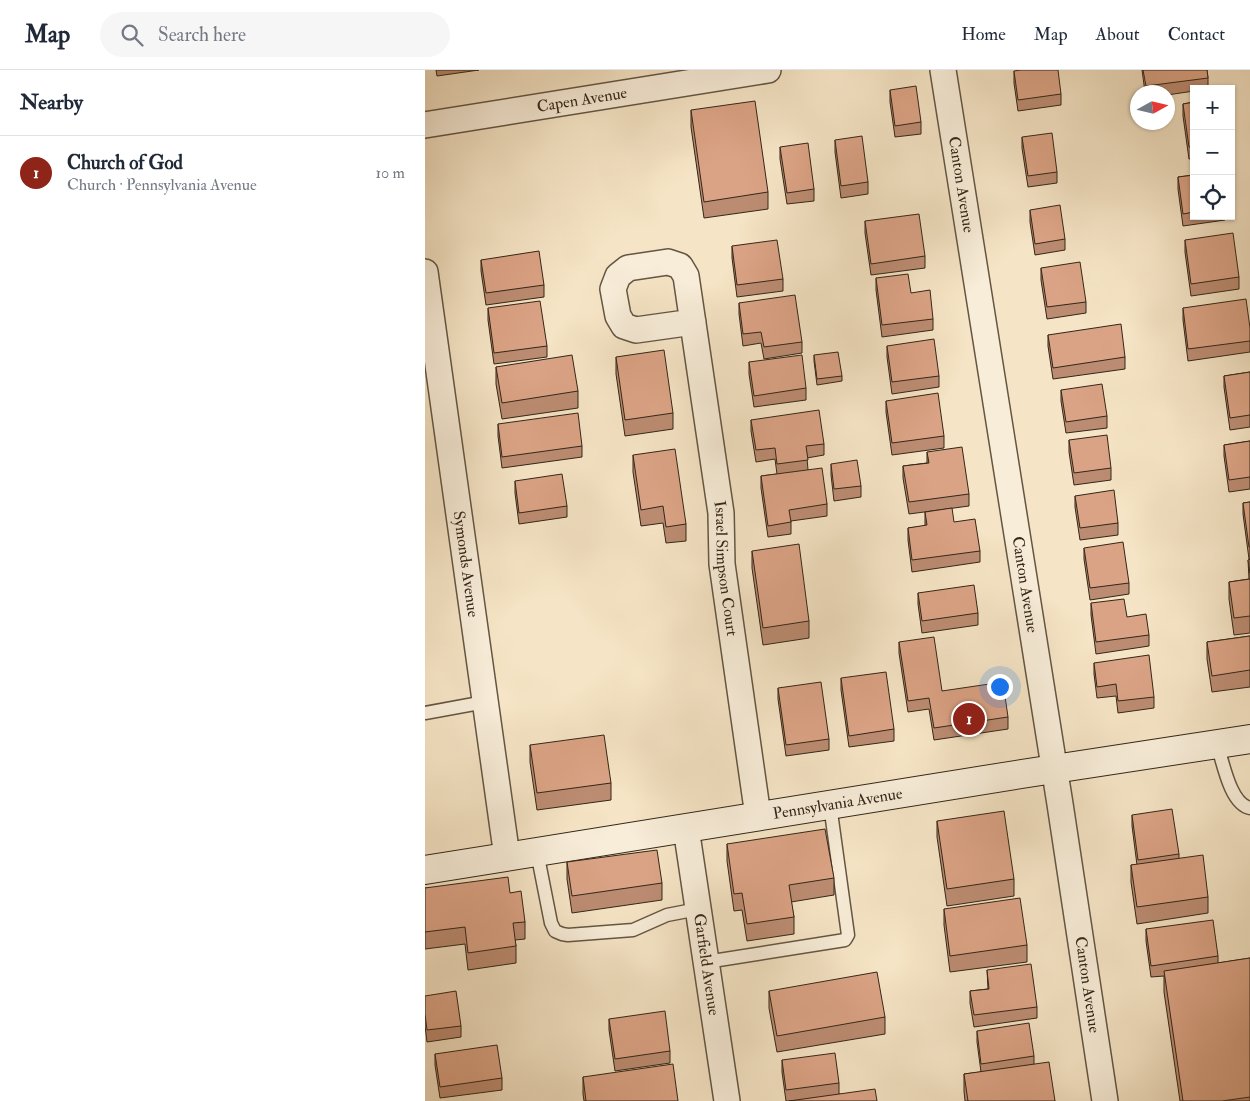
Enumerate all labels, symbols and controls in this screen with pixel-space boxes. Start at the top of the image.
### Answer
search box [100,12,450,57]
text: Map [25,19,70,50]
icon: search [118,21,146,49]
text: Search here [158,23,246,47]
text: Home [961,23,1006,46]
text: Map [1034,23,1068,46]
text: About [1096,23,1140,46]
text: Contact [1168,23,1225,46]
street label: Capen Avenue [535,83,629,117]
north arrow [1130,85,1175,130]
map controls [1190,85,1235,220]
button: + [1190,85,1235,130]
text: Nearby [20,89,83,116]
button: − [1190,130,1235,175]
street label: Canton Avenue [944,135,979,234]
text: Church of God [67,151,183,175]
text: 1 [33,163,39,183]
text: 10 m [375,163,405,183]
text: Church · Pennsylvania Avenue [67,175,257,195]
button: locate [1190,175,1235,220]
street label: Israel Simpson Court [709,499,742,637]
street label: Symonds Avenue [449,510,483,619]
street label: Canton Avenue [1007,535,1043,634]
your location [987,674,1013,700]
pin: 1 [953,700,985,738]
street label: Pennsylvania Avenue [771,783,904,824]
street label: Garfield Avenue [689,912,724,1017]
street label: Canton Avenue [1070,935,1105,1035]

